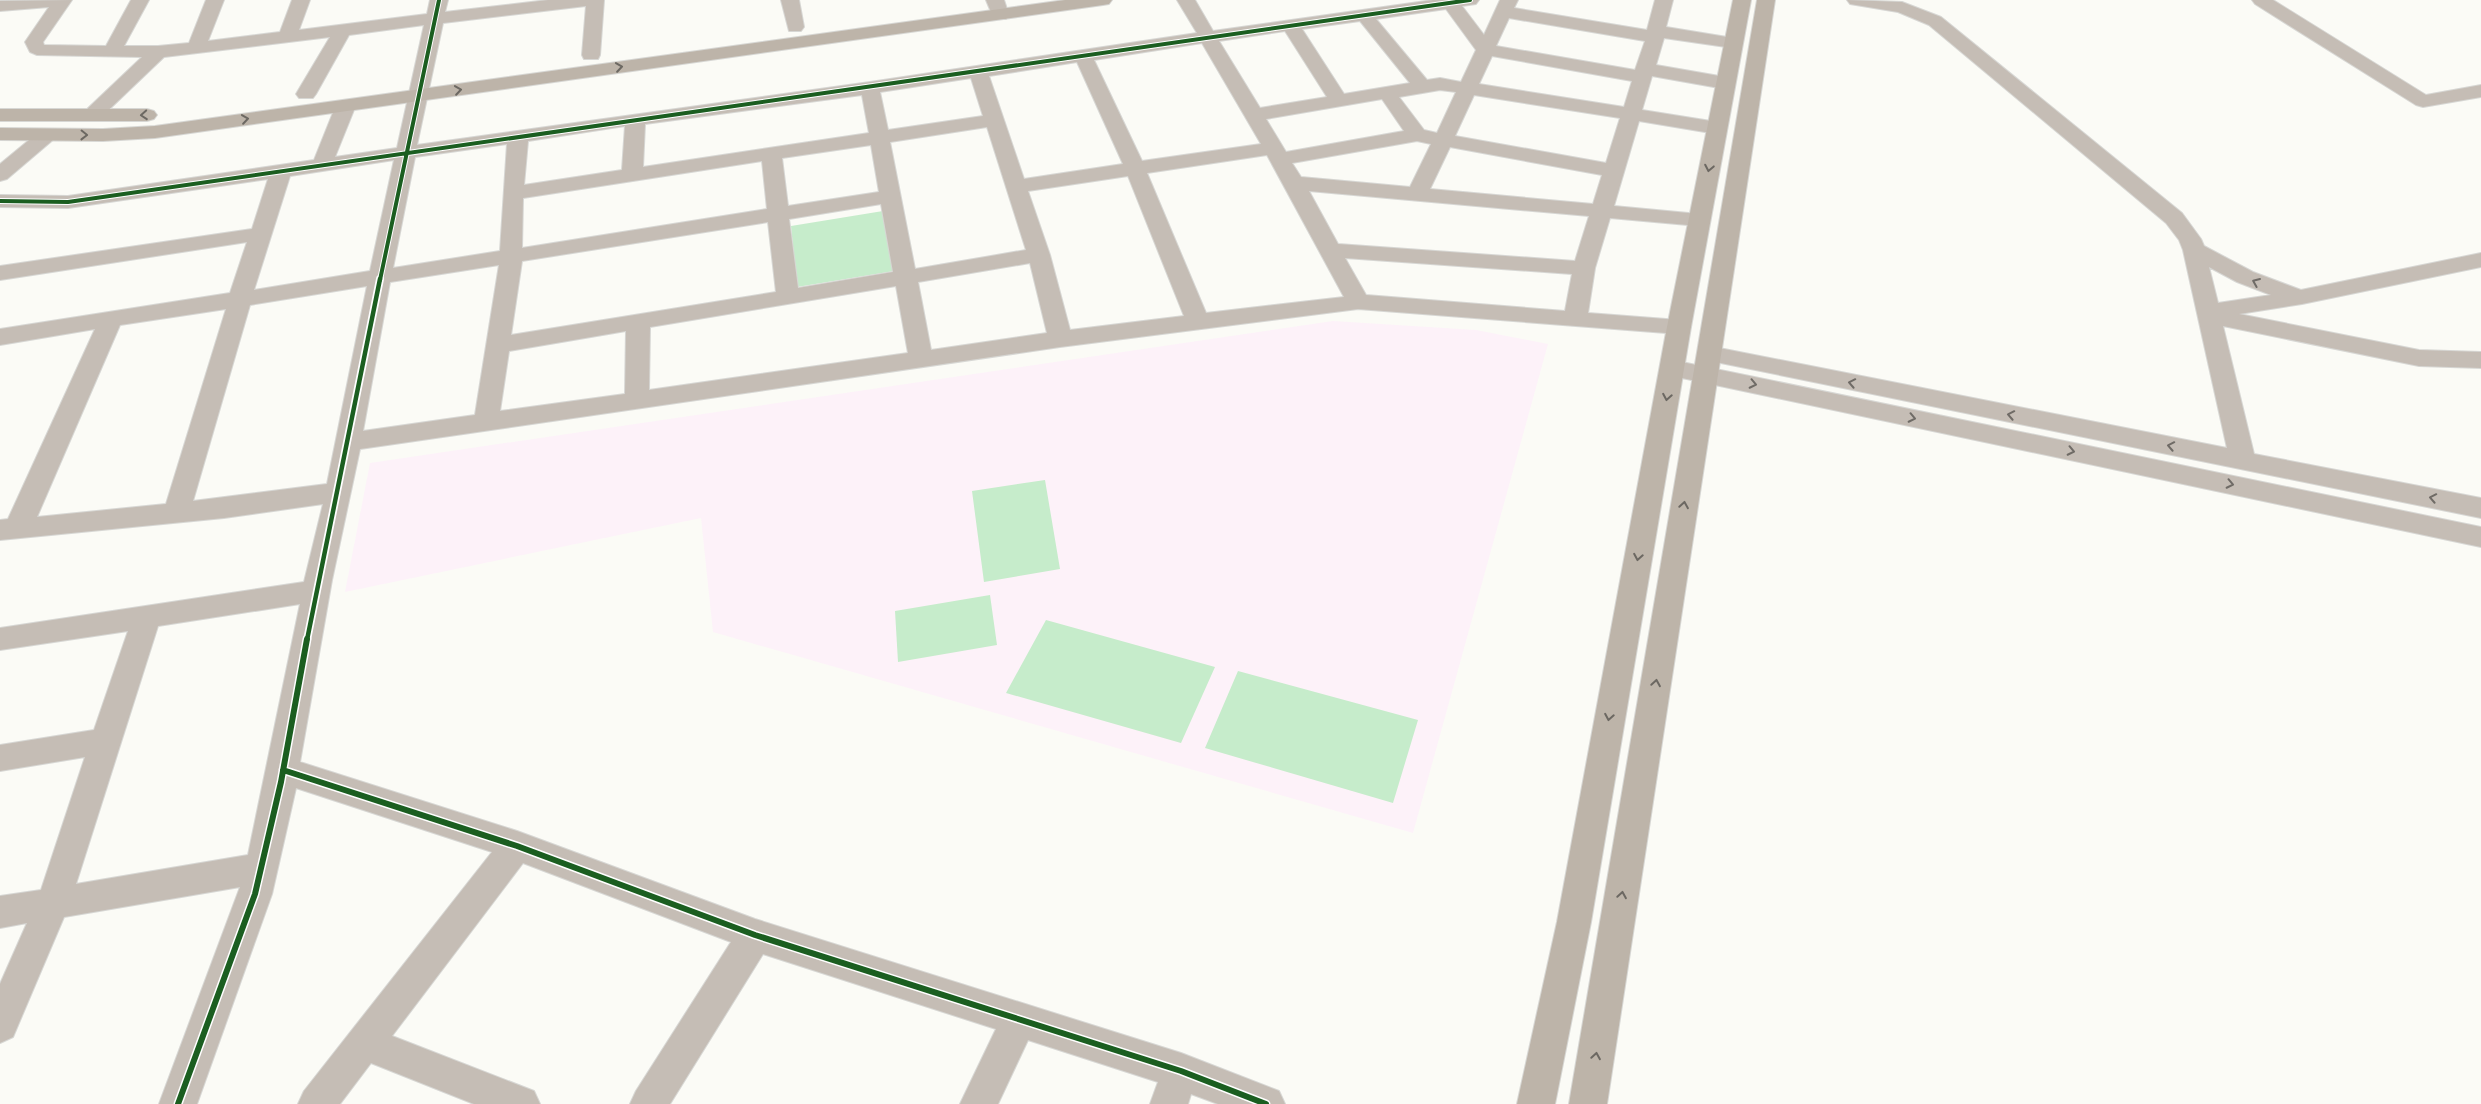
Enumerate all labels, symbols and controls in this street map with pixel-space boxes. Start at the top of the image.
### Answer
one-way arrow [615,63,623,73]
one-way arrow [454,85,463,95]
one-way arrow [140,110,148,121]
one-way arrow [242,114,250,125]
one-way arrow [80,130,88,140]
one-way arrow [1704,164,1715,173]
one-way arrow [2252,277,2261,288]
one-way arrow [1848,378,1856,389]
one-way arrow [1749,379,1757,389]
one-way arrow [1662,392,1673,401]
one-way arrow [2007,410,2016,420]
one-way arrow [1908,412,1917,422]
one-way arrow [2166,442,2175,452]
one-way arrow [2067,445,2076,456]
one-way arrow [2226,478,2235,489]
one-way arrow [2429,494,2438,504]
one-way arrow [1679,501,1689,510]
one-way arrow [1633,552,1643,561]
one-way arrow [1650,679,1660,687]
one-way arrow [1604,712,1614,721]
one-way arrow [1616,891,1626,900]
one-way arrow [1590,1051,1601,1059]

